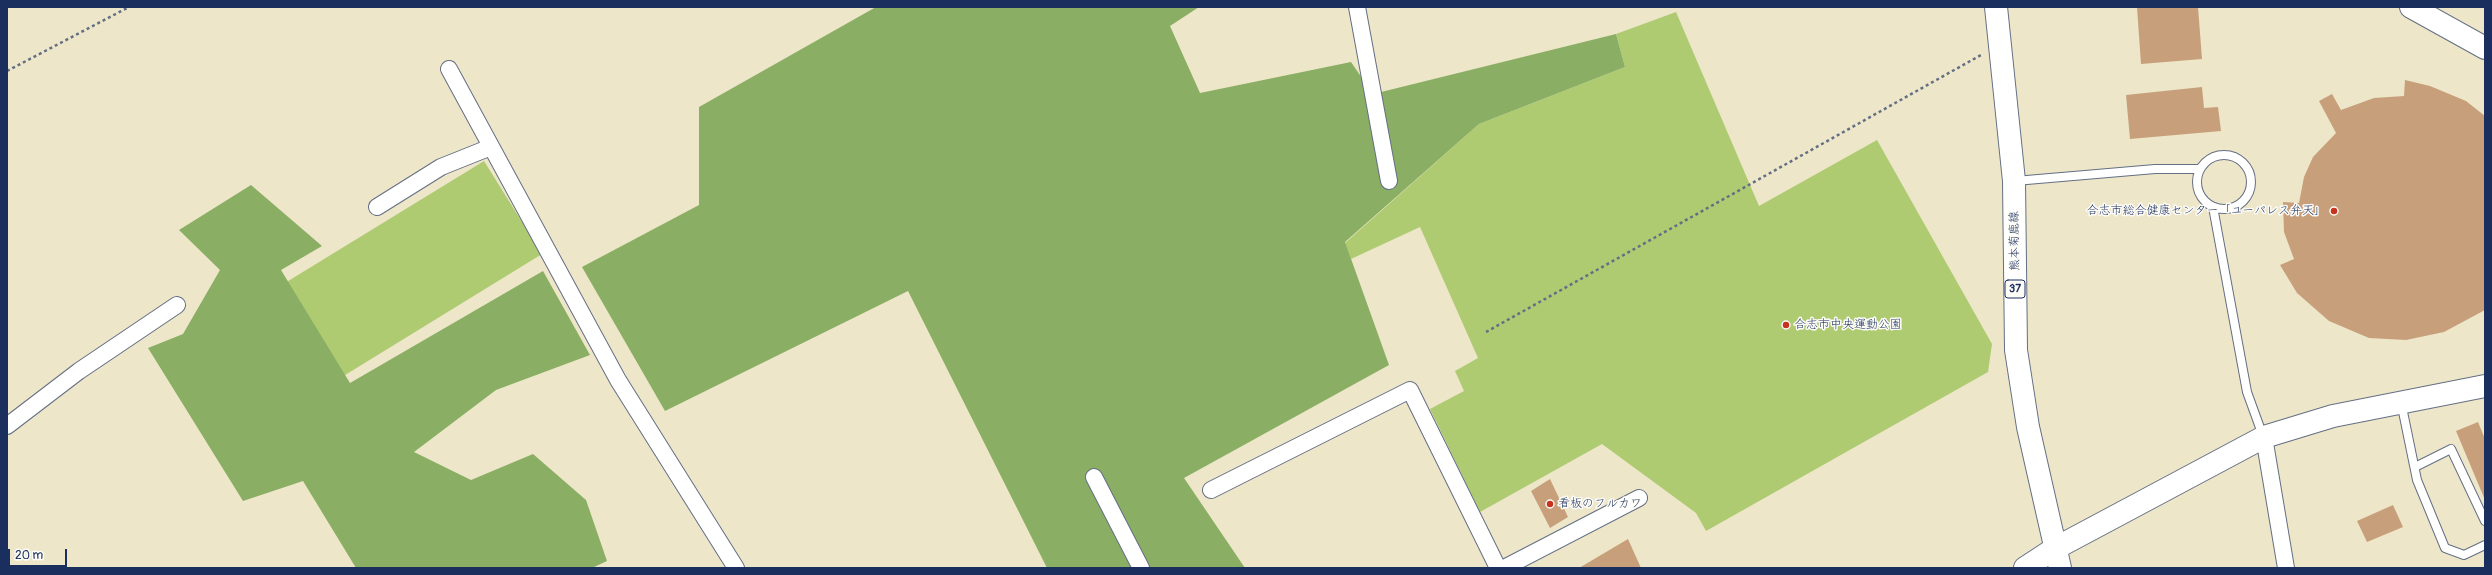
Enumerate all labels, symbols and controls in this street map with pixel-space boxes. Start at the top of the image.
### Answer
place label: 合志市総合健康センター「ユーパレス弁天」 [2086,204,2326,218]
marker: 合志市総合健康センター「ユーパレス弁天」 [2329,206,2339,216]
street label: 熊本菊鹿線 [2007,211,2023,271]
road number: 37 [2005,280,2025,298]
place label: 合志市中央運動公園 [1794,318,1902,332]
marker: 合志市中央運動公園 [1781,320,1791,330]
place label: 看板のフルカワ [1558,497,1642,511]
marker: 看板のフルカワ [1545,499,1555,509]
scale bar [10,541,69,567]
text: 20 m [15,548,43,563]

